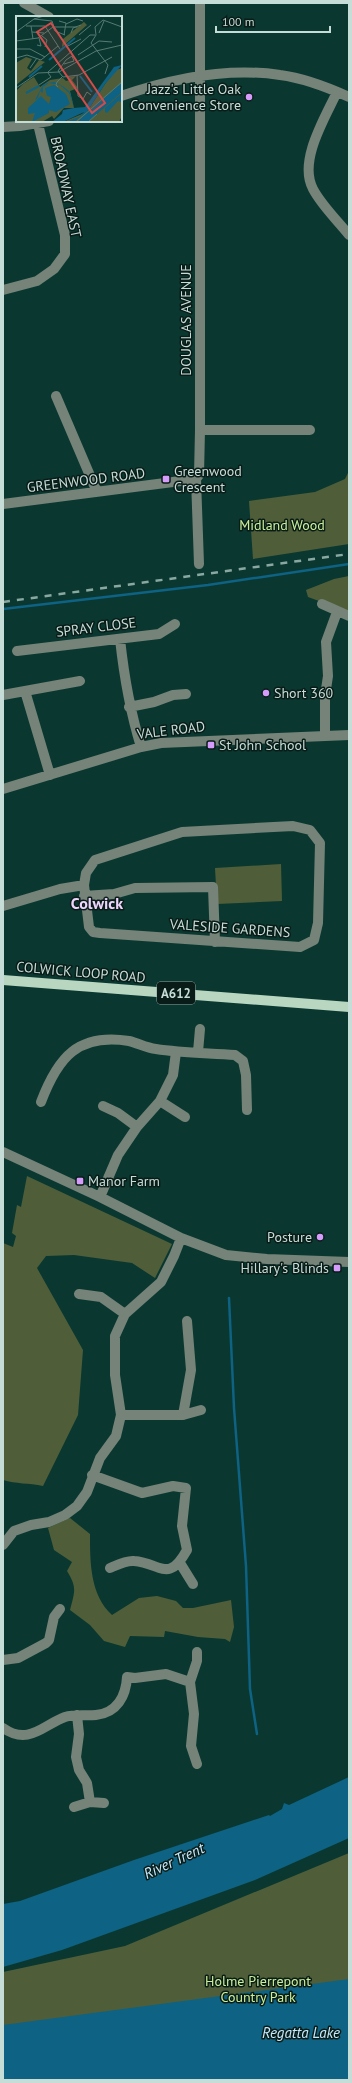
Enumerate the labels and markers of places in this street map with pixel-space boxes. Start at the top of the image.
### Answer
place label: Jazz's Little Oak Convenience Store [130,80,241,114]
marker: Jazz's Little Oak Convenience Store [244,92,254,102]
place label: Greenwood Crescent [174,462,242,496]
marker: Greenwood Crescent [161,474,171,484]
place label: Short 360 [274,684,334,702]
marker: Short 360 [261,688,271,698]
place label: St John School [219,736,306,754]
marker: St John School [206,740,216,750]
place label: Manor Farm [88,1172,160,1190]
marker: Manor Farm [75,1176,85,1186]
place label: Posture [267,1228,312,1246]
marker: Posture [315,1232,325,1242]
place label: Hillary's Blinds [241,1259,329,1277]
marker: Hillary's Blinds [332,1263,342,1273]

